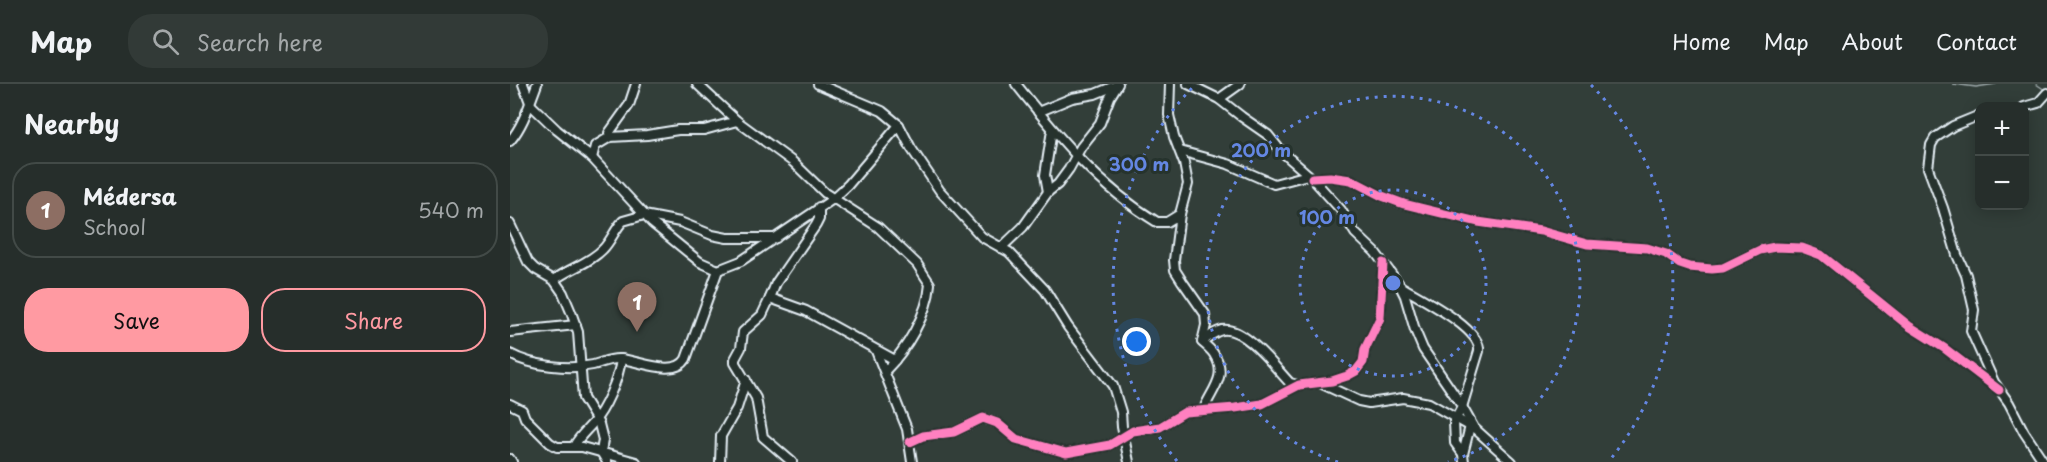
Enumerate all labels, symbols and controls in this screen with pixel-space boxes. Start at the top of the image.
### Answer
search box [128,14,548,68]
text: Map [30,20,92,63]
icon: search [149,25,182,58]
text: Search here [197,25,323,58]
text: Home [1672,25,1731,57]
text: Map [1764,25,1809,57]
text: About [1842,25,1903,57]
text: Contact [1936,25,2017,57]
map controls [1975,102,2029,210]
button: + [1975,102,2029,156]
text: Nearby [24,104,119,143]
text: 200 m [1231,136,1291,163]
text: 300 m [1109,150,1169,177]
button: − [1975,156,2029,210]
text: Médersa [83,179,177,212]
text: 1 [41,195,50,225]
text: 540 m [418,195,484,225]
text: 100 m [1299,203,1355,230]
text: School [83,212,146,242]
centre of rings [1383,273,1403,293]
pin: 1 [618,282,656,332]
button: Save [24,288,249,352]
button: Share [261,288,486,352]
your location [1122,327,1151,356]

